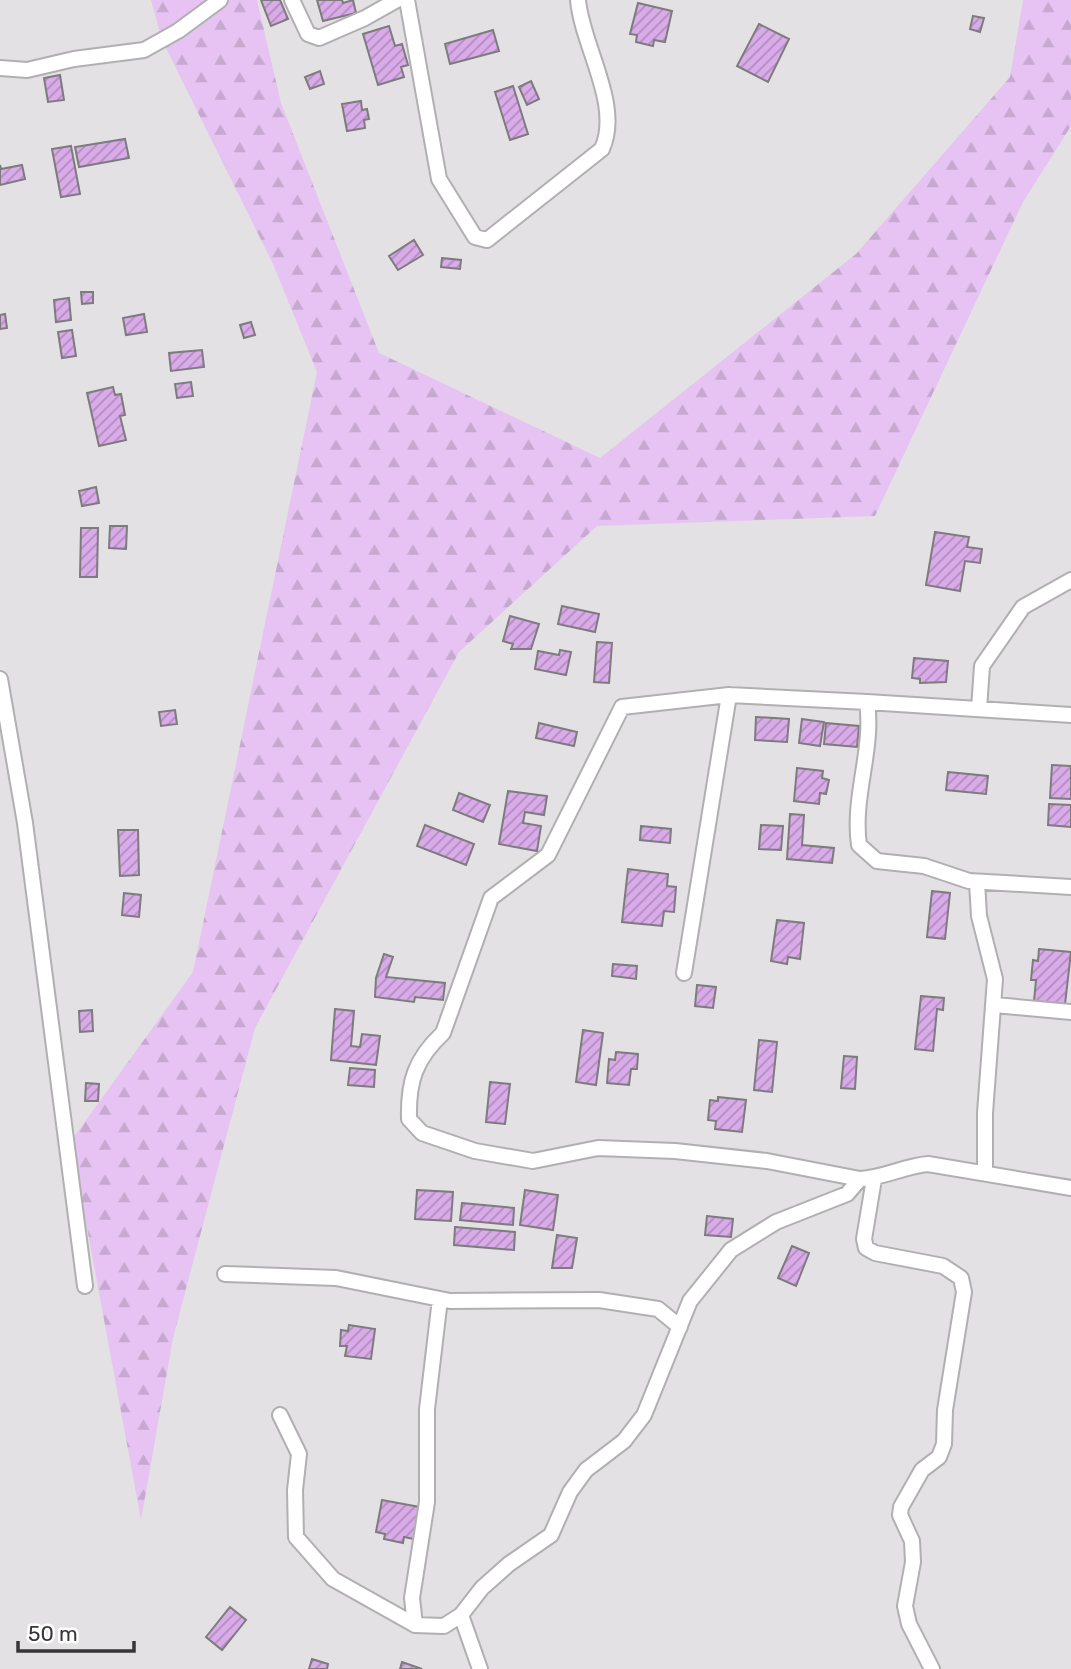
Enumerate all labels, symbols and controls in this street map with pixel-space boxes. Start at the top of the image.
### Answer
scale bar [18,1610,133,1654]
text: 50 m [28,1621,78,1646]

